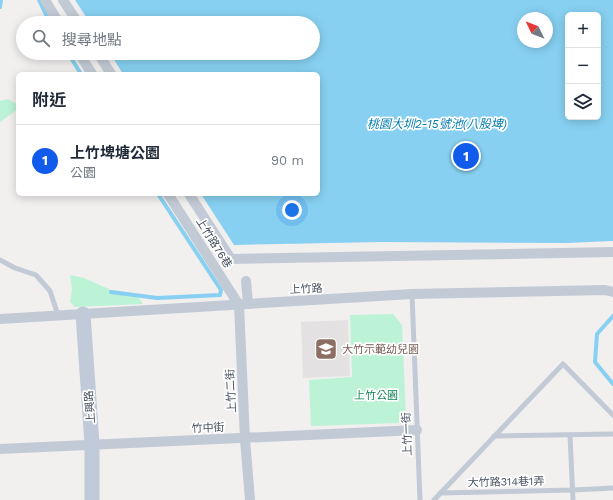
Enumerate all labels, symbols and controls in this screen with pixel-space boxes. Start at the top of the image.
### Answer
north arrow [517,12,553,48]
map controls [565,12,601,120]
button: + [565,12,601,48]
search box [16,16,320,60]
icon: search [30,27,52,49]
text: 搜尋地點 [62,31,122,49]
button: − [565,48,601,84]
button: layers [565,84,601,120]
text: 附近 [32,90,66,110]
water label: 桃園大圳2-15號池(八股埤) [367,117,507,131]
pin: 1 [453,141,479,171]
text: 上竹埤塘公園 [70,144,160,162]
text: 1 [42,153,48,168]
text: 90 m [271,153,304,168]
text: 公園 [70,165,96,180]
your location [282,200,302,220]
street label: 上竹路76巷 [193,216,235,270]
street label: 上竹路 [289,282,323,296]
school or university icon: 大竹示範幼兒園 [313,336,339,362]
place label: 大竹示範幼兒園 [342,343,419,356]
street label: 上竹二街 [223,369,239,413]
park label: 上竹公園 [354,389,398,402]
street label: 上興路 [82,390,98,424]
street label: 上竹一街 [400,412,414,456]
street label: 竹中街 [191,421,225,435]
street label: 大竹路314巷1弄 [468,475,544,489]

